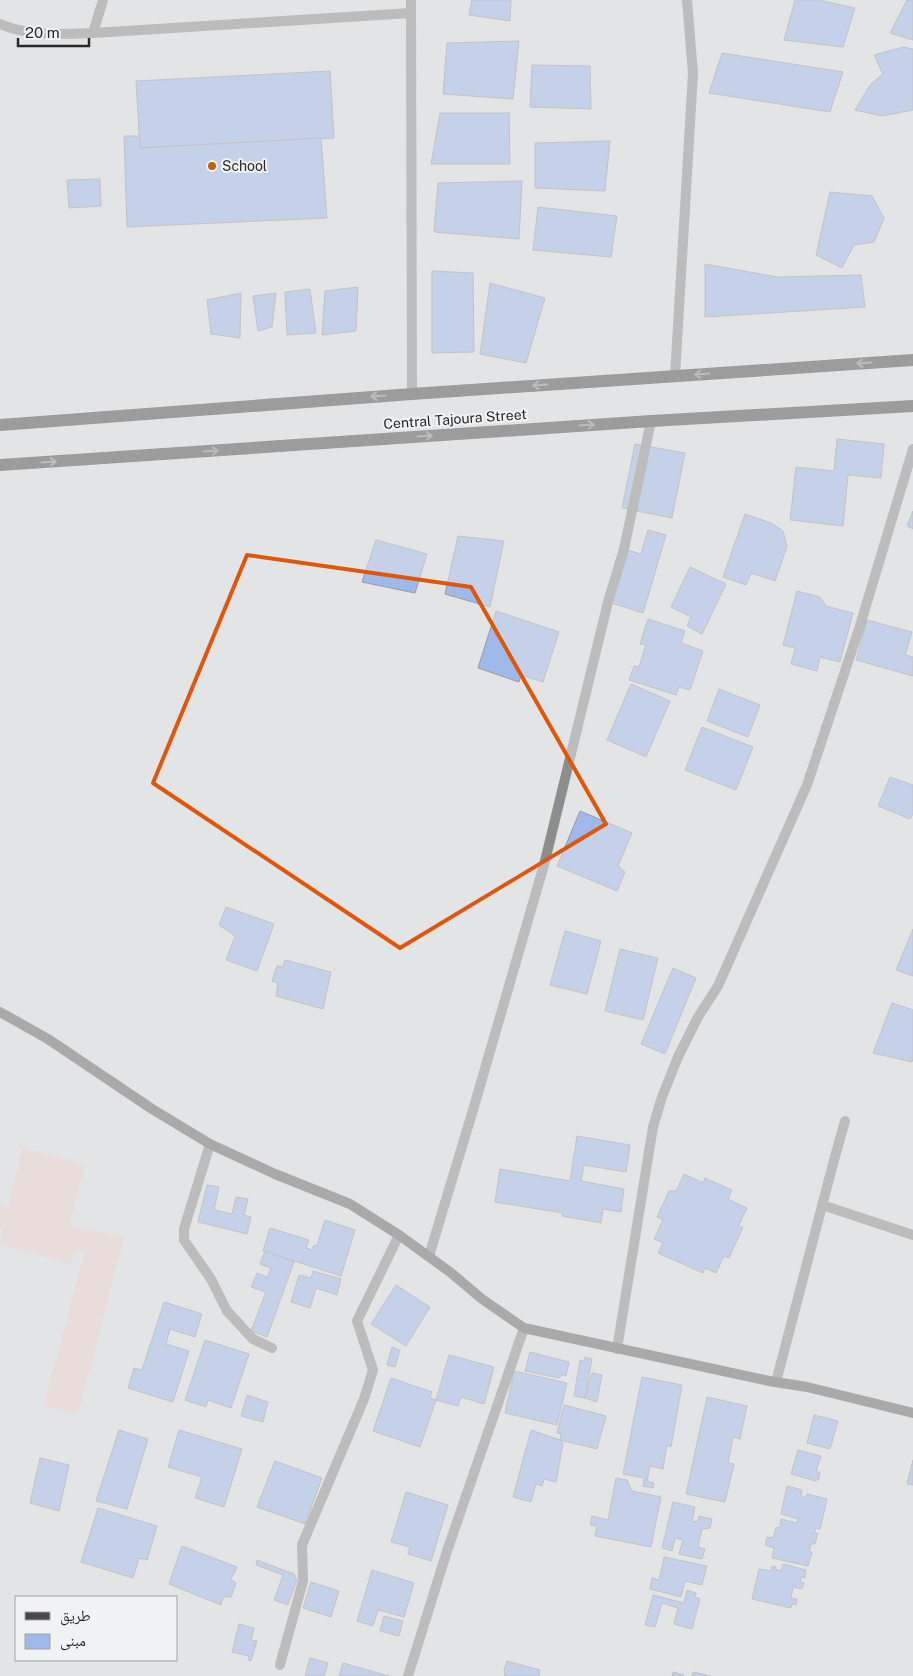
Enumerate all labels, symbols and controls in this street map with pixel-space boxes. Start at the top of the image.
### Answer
scale bar [18,15,89,47]
text: 20 m [25,24,60,41]
place label: School [222,158,267,174]
marker: School [206,160,218,172]
one-way arrow [857,359,873,368]
one-way arrow [694,370,710,379]
one-way arrow [532,381,548,390]
one-way arrow [370,392,386,401]
street label: Central Tajoura Street [383,406,527,432]
one-way arrow [579,421,595,430]
one-way arrow [417,432,433,441]
one-way arrow [202,446,218,455]
one-way arrow [40,457,56,467]
legend [15,1596,178,1661]
text: طريق [60,1607,91,1626]
text: مبنى [60,1632,86,1651]

